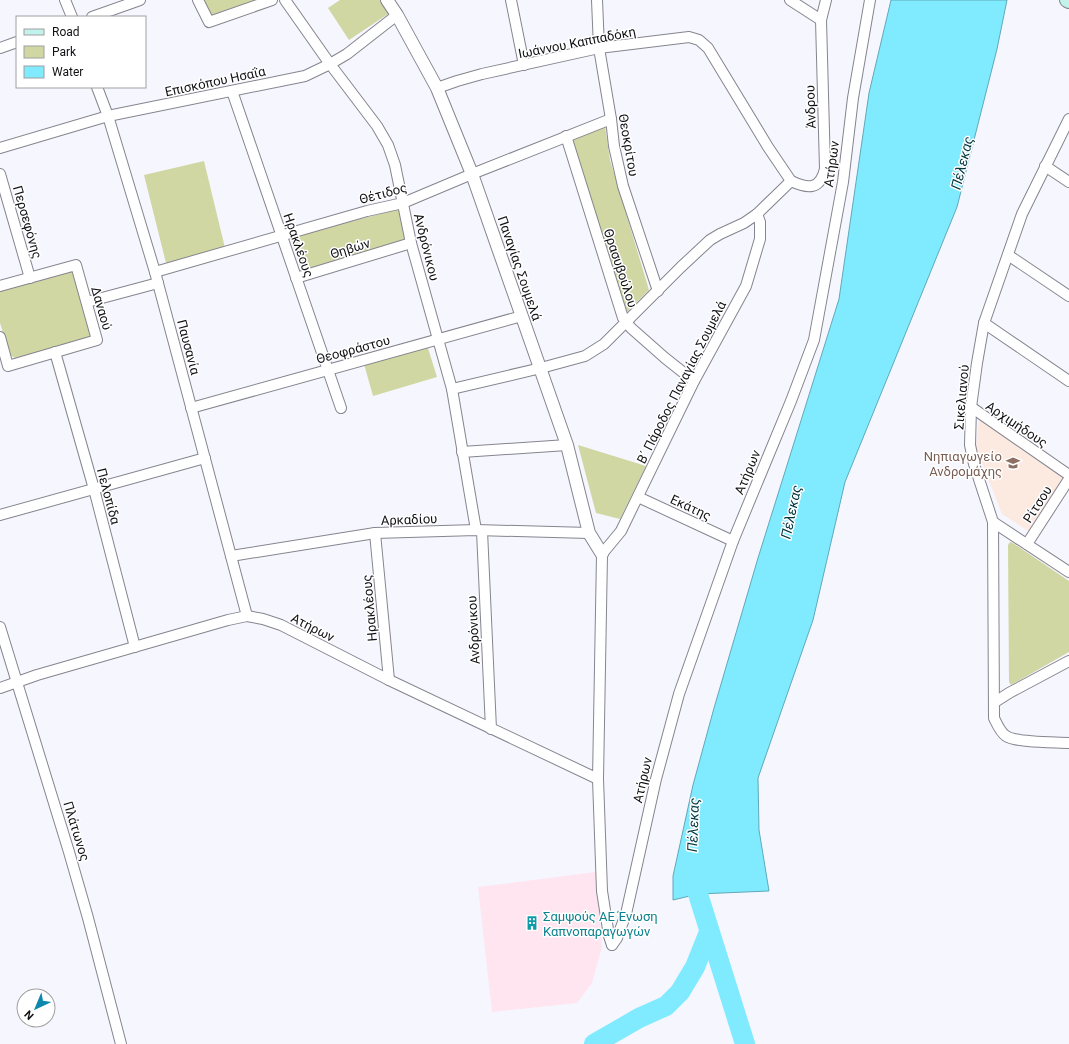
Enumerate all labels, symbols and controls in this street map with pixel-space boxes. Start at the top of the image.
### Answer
legend [16,16,146,88]
street label: Ιωάννου Καππαδόκη [517,24,637,61]
text: Road [52,25,80,39]
text: Park [52,45,77,59]
street label: Επισκόπου Ησαΐα [164,63,267,99]
text: Water [52,65,83,79]
street label: Άνδρου [802,85,819,129]
street label: Θεοκρίτου [616,113,641,178]
water label: Πέλεκας [948,135,976,191]
street label: Ατήρων [821,139,842,188]
street label: Θέτιδος [358,180,409,207]
street label: Περσεφόνης [10,184,45,260]
street label: Ηρακλέους [281,211,317,279]
street label: Ανδρόνικου [411,212,442,282]
street label: Παναγίας Σουμελά [495,214,545,323]
street label: Θρασυβούλου [601,227,640,309]
street label: Θηβών [328,235,373,262]
street label: Δαναού [88,285,115,332]
street label: Β΄ Πάροδος Παναγίας Σουμελά [634,298,729,466]
street label: Παυσανία [174,318,203,377]
street label: Θεοφράστου [315,332,392,367]
street label: Σικελιανού [951,364,972,430]
street label: Αρχιμήδους [983,398,1050,450]
street label: Ατήρων [731,447,764,497]
place label: Νηπιαγωγείο Ανδρομάχης [924,449,1002,479]
school or university icon: Νηπιαγωγείο Ανδρομάχης [1005,455,1021,471]
street label: Πελοπίδα [94,466,123,527]
street label: Ρίτσου [1020,483,1055,526]
water label: Πέλεκας [778,484,804,540]
street label: Εκάτης [668,492,714,523]
street label: Αρκαδίου [380,511,438,528]
street label: Ηρακλέους [359,574,380,642]
street label: Ανδρόνικου [464,595,483,665]
street label: Ατήρων [289,610,338,645]
street label: Ατήρων [630,755,655,804]
water label: Πέλεκας [684,798,702,852]
street label: Πλάτωνος [60,799,93,863]
place label: Σαμψούς ΑΕ Ένωση Καπνοπαραγωγών [543,909,658,939]
building icon: Σαμψούς ΑΕ Ένωση Καπνοπαραγωγών [524,915,540,931]
north arrow [16,988,56,1028]
text: N [22,1007,37,1022]

